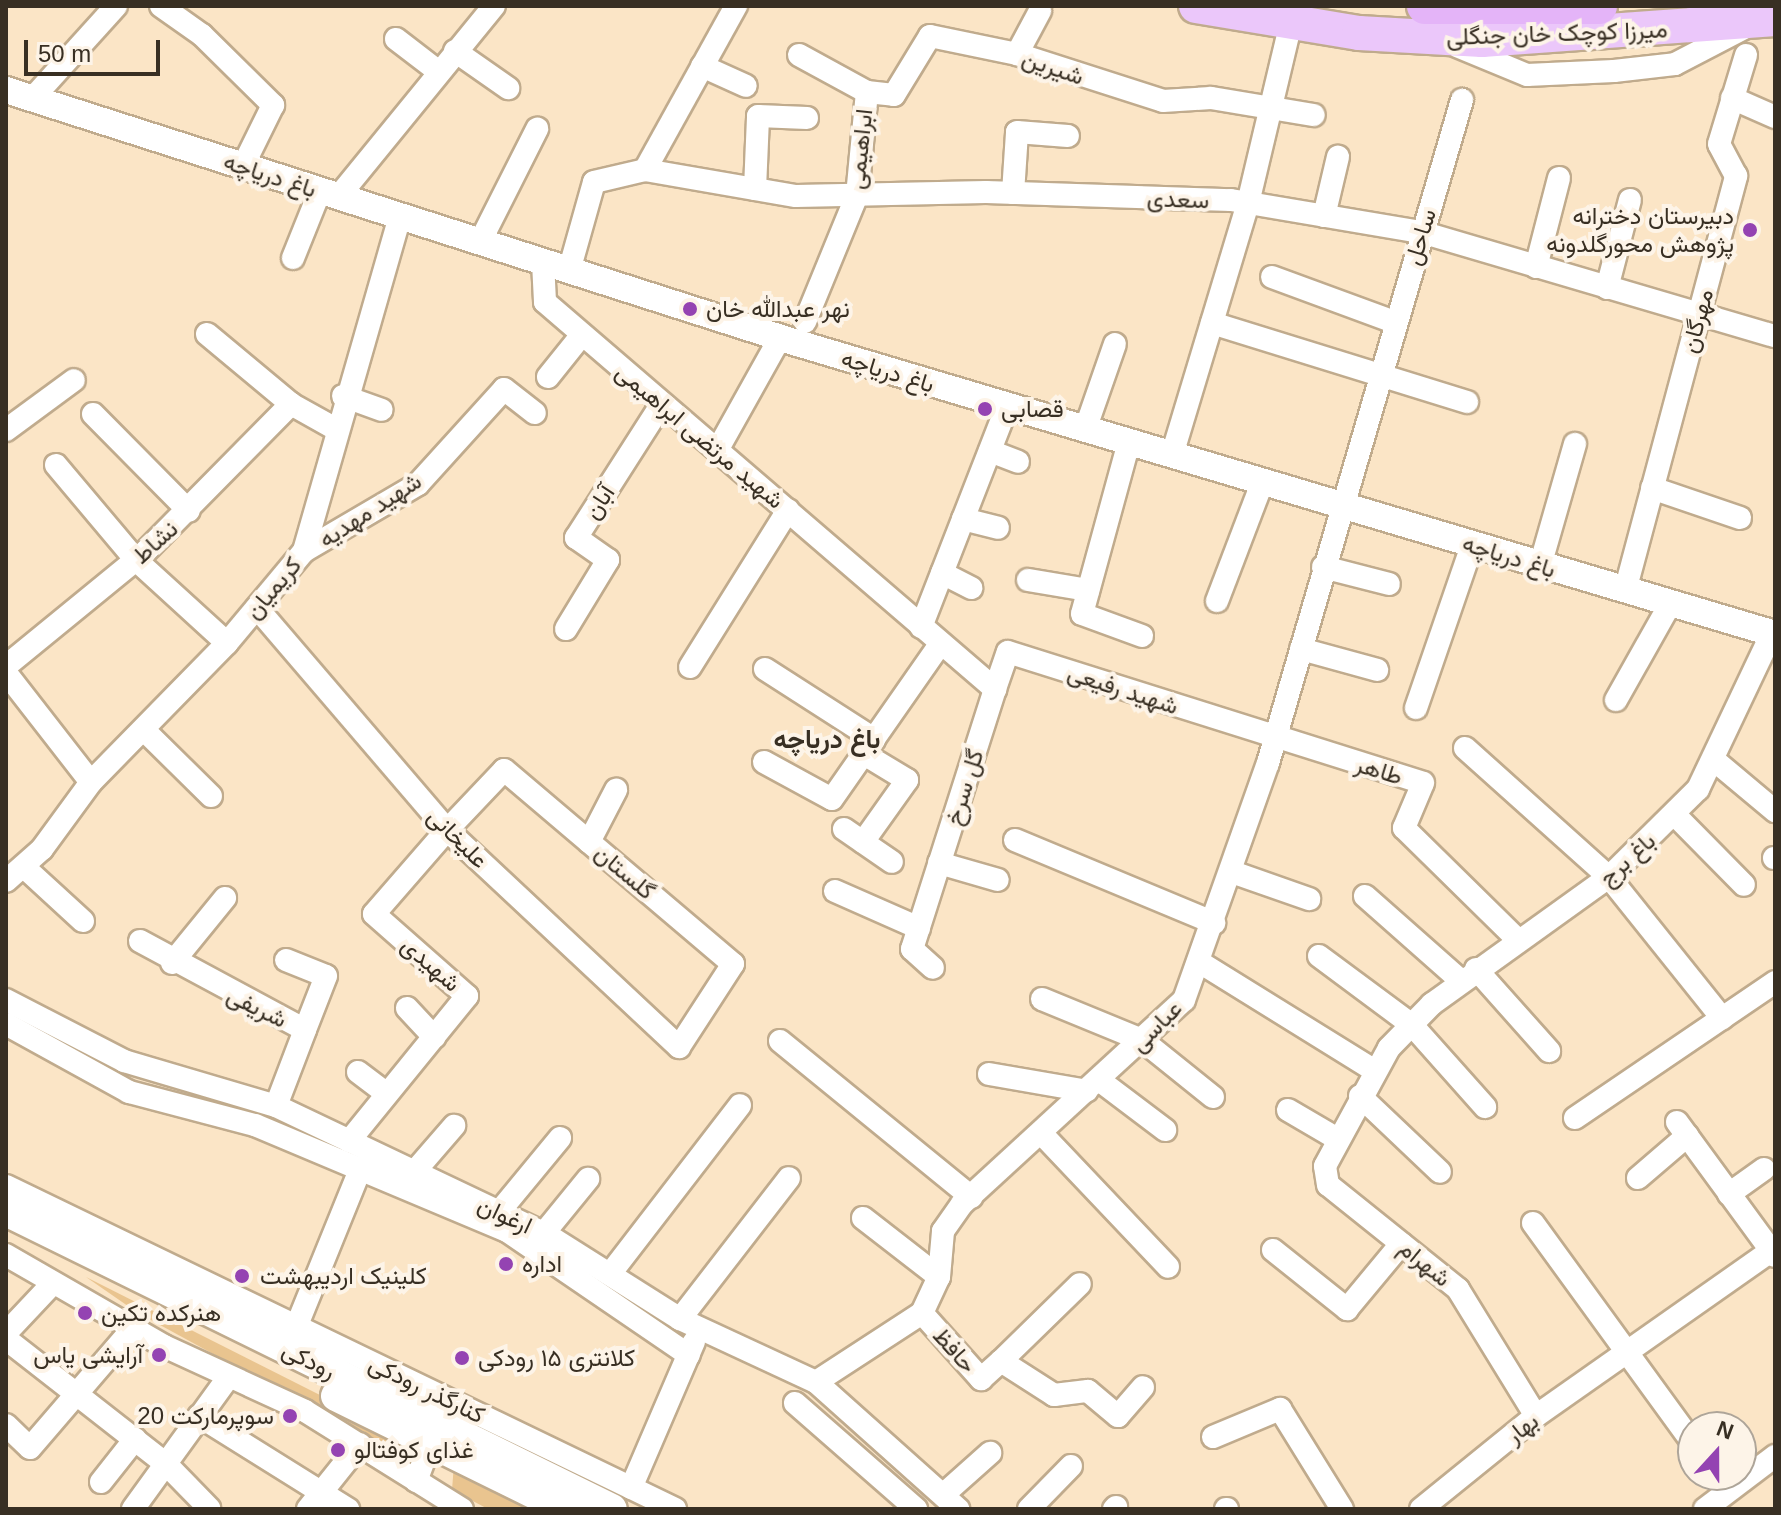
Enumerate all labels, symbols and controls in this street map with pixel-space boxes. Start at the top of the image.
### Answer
street label: میرزا کوچک خان جنگلی [1446,15,1668,51]
scale bar [28,24,164,74]
text: 50 m [38,40,91,67]
street label: شیرین [1018,43,1088,91]
street label: ابراهیمی [841,107,879,191]
street label: باغ دریاچه [220,147,320,203]
street label: سعدی [1146,184,1210,214]
place label: دبیرستان دخترانه پژوهش محورگلدونه [1546,202,1734,258]
street label: ساحل [1398,205,1442,269]
marker: دبیرستان دخترانه پژوهش محورگلدونه [1741,221,1759,239]
street label: مهرگان [1675,286,1719,356]
place label: نهر عبدالله خان [706,295,850,323]
marker: نهر عبدالله خان [681,300,699,318]
street label: باغ دریاچه [838,343,938,399]
street label: شهید مرتضی ابراهیمی [610,357,790,515]
place label: قصابی [1001,395,1064,423]
marker: قصابی [976,400,994,418]
street label: شهید مهدیه [313,466,427,554]
street label: آبان [577,479,621,525]
street label: نشاط [126,514,184,570]
street label: باغ دریاچه [1459,528,1559,584]
street label: کریمیان [239,551,307,625]
street label: شهید رفیعی [1064,658,1182,720]
district label: باغ دریاچه [773,724,881,756]
street label: گل سرخ [938,746,990,828]
street label: طاهر [1352,749,1406,791]
street label: علیخانی [422,802,494,874]
street label: باغ برج [1593,826,1661,892]
street label: گلستان [589,838,661,906]
street label: شهیدی [395,930,467,998]
street label: شریفی [222,980,292,1034]
street label: عباسی [1124,994,1188,1058]
street label: ارغوان [473,1190,537,1240]
street label: شهرام [1393,1233,1457,1293]
place label: اداره [522,1250,562,1278]
marker: اداره [497,1255,515,1273]
place label: کلینیک اردیبهشت [260,1262,427,1290]
marker: کلینیک اردیبهشت [231,1265,253,1287]
place label: هنرکده تکین [101,1299,221,1327]
marker: هنرکده تکین [76,1304,94,1322]
street label: حافظ [927,1321,983,1379]
street label: رودکی [278,1335,340,1385]
place label: آرایشی یاس [33,1341,143,1369]
place label: کلانتری ۱۵ رودکی [478,1344,635,1372]
marker: آرایشی یاس [150,1346,168,1364]
street label: کنارگذر رودکی [364,1349,490,1429]
marker: کلانتری ۱۵ رودکی [453,1349,471,1367]
place label: سوپرمارکت 20 [137,1402,274,1430]
street label: بهار [1500,1406,1544,1450]
marker: سوپرمارکت 20 [281,1407,299,1425]
north arrow [1677,1411,1757,1491]
text: N [1713,1415,1737,1445]
place label: غذای کوفتالو [354,1436,474,1464]
marker: غذای کوفتالو [329,1441,347,1459]

